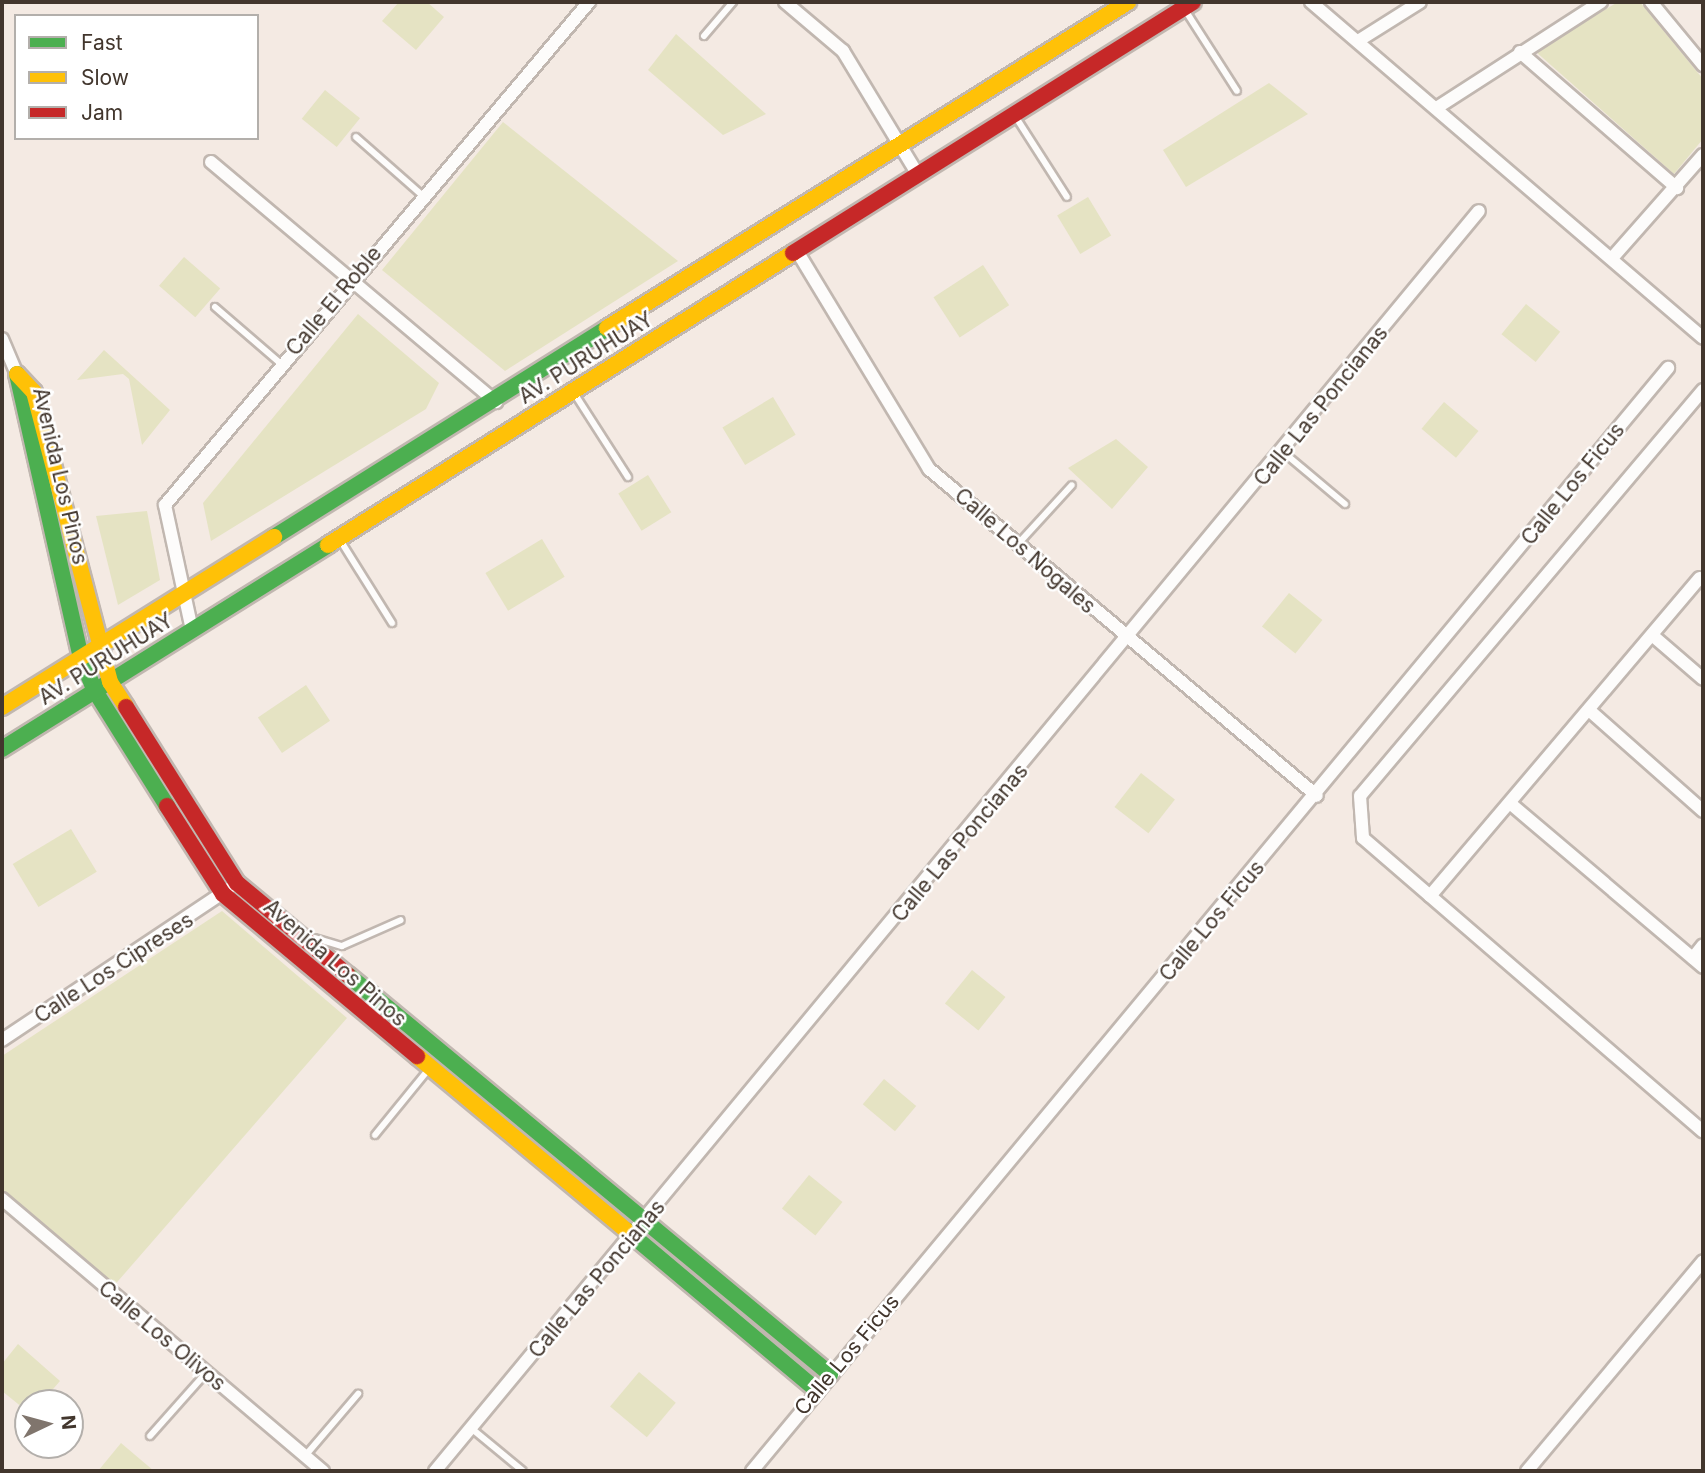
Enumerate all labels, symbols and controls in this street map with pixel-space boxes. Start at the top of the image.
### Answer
legend [14,14,259,140]
text: Fast [81,30,123,55]
text: Slow [81,65,129,90]
text: Jam [81,100,123,125]
street label: Calle El Roble [281,241,387,361]
street label: AV. PURUHUAY [514,307,658,409]
street label: Calle Las Poncianas [1249,321,1393,491]
street label: Avenida Los Pinos [27,385,93,567]
street label: Calle Los Ficus [1516,418,1630,550]
street label: Calle Los Nogales [949,483,1101,619]
street label: AV. PURUHUAY [34,608,178,710]
street label: Calle Las Poncianas [887,759,1033,927]
street label: Calle Los Ficus [1154,855,1270,987]
street label: Avenida Los Pinos [259,894,411,1032]
street label: Calle Los Cipreses [30,907,198,1029]
street label: Calle Las Poncianas [524,1195,670,1363]
street label: Calle Los Olivos [93,1276,231,1396]
street label: Calle Los Ficus [789,1289,905,1421]
north arrow [14,1389,84,1459]
text: N [56,1414,81,1431]

